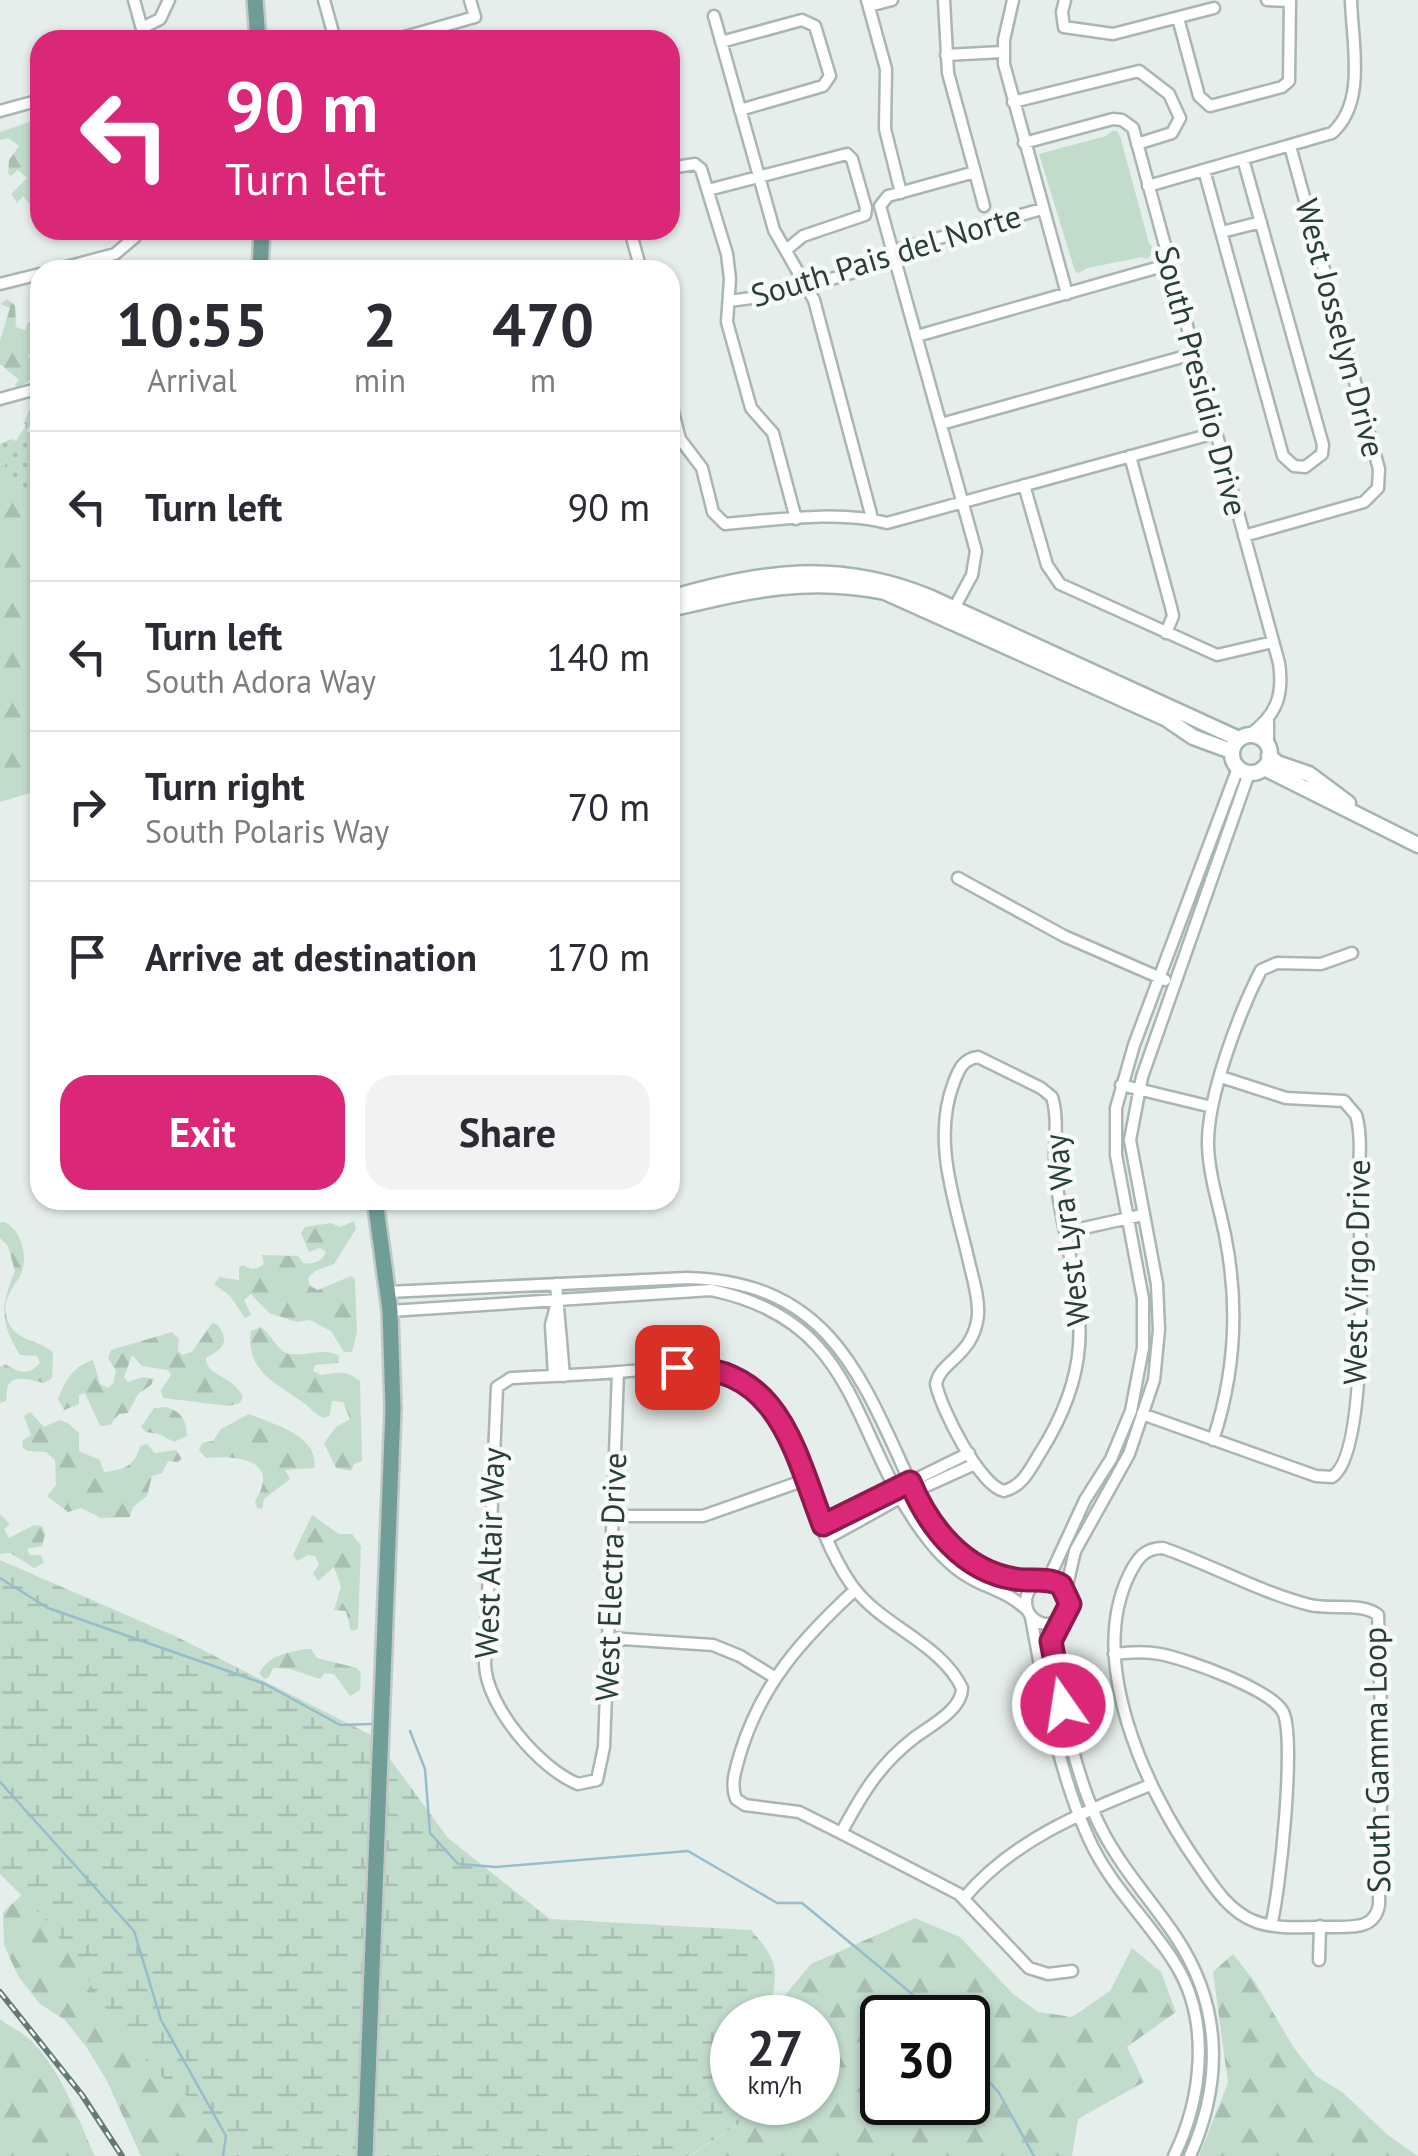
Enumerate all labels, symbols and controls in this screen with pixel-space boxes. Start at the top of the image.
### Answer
text: 90 m [225,61,378,151]
icon: left [60,70,190,200]
text: Turn left [225,149,386,207]
street label: South Pais del Norte [746,194,1026,316]
street label: West Josselyn Drive [1286,194,1396,462]
street label: South Presidio Drive [1146,241,1258,520]
text: 10:55 [116,285,268,363]
text: 2 [363,285,397,363]
text: 470 [492,285,594,363]
text: Arrival [147,359,237,401]
text: min [354,359,406,401]
text: m [530,359,556,401]
icon: left [60,479,115,534]
text: Turn left [145,482,282,531]
text: 90 m [568,482,650,531]
text: Turn left [145,611,282,660]
icon: left [60,629,115,684]
text: 140 m [547,632,650,681]
text: South Adora Way [145,660,376,702]
text: Turn right [145,761,305,810]
icon: right [60,779,115,834]
text: 70 m [568,782,650,831]
text: South Polaris Way [145,810,389,852]
icon: arrive [60,929,115,984]
text: Arrive at destination [145,932,477,981]
text: 170 m [547,932,650,981]
button: Exit [60,1075,345,1190]
button: Share [365,1075,650,1190]
street label: West Lyra Way [1033,1132,1099,1329]
street label: West Virgo Drive [1333,1159,1379,1385]
pin [635,1325,720,1410]
icon: arrive [650,1340,705,1395]
street label: West Altair Way [464,1447,514,1659]
street label: West Electra Drive [585,1452,635,1702]
street label: South Gamma Loop [1353,1626,1399,1894]
position arrow [1011,1653,1115,1757]
speed limit sign: 30 [860,1995,990,2125]
text: 27 [747,2015,803,2080]
text: km/h [748,2069,802,2101]

